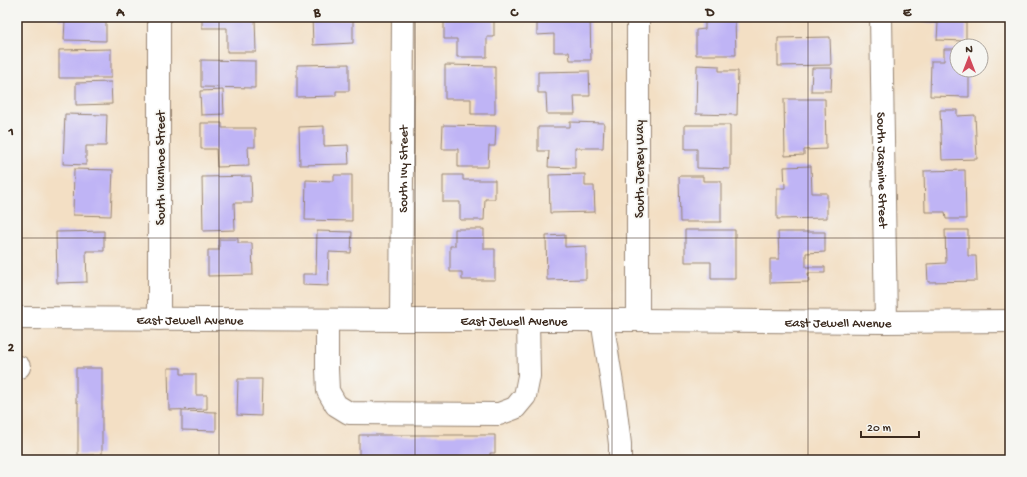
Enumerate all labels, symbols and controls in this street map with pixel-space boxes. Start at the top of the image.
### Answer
text: A [115,6,125,21]
text: B [313,6,322,21]
text: C [509,6,519,21]
text: D [705,6,715,21]
text: E [903,6,912,21]
north arrow [949,38,989,78]
text: N [965,44,973,56]
street label: South Ivanhoe Street [154,109,169,225]
street label: South Jasmine Street [873,112,889,230]
street label: South Jersey Way [633,119,648,218]
street label: South Ivy Street [397,124,412,213]
text: 1 [7,125,14,140]
street label: East Jewell Avenue [136,314,244,329]
street label: East Jewell Avenue [461,315,568,330]
street label: East Jewell Avenue [784,316,892,332]
text: 2 [8,341,15,356]
scale bar [861,413,919,439]
text: 20 m [867,422,892,436]

